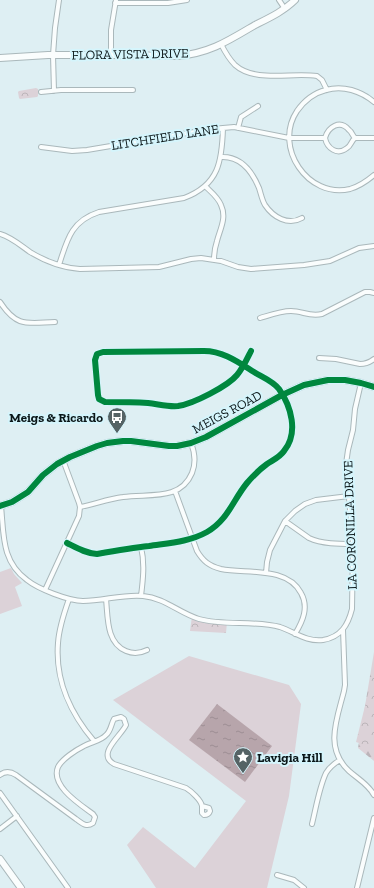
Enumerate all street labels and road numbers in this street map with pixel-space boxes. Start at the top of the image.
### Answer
street label: FLORA VISTA DRIVE [71,45,189,63]
street label: LITCHFIELD LANE [110,121,220,153]
street label: MEIGS ROAD [190,387,264,437]
street label: LA CORONILLA DRIVE [340,460,360,590]

